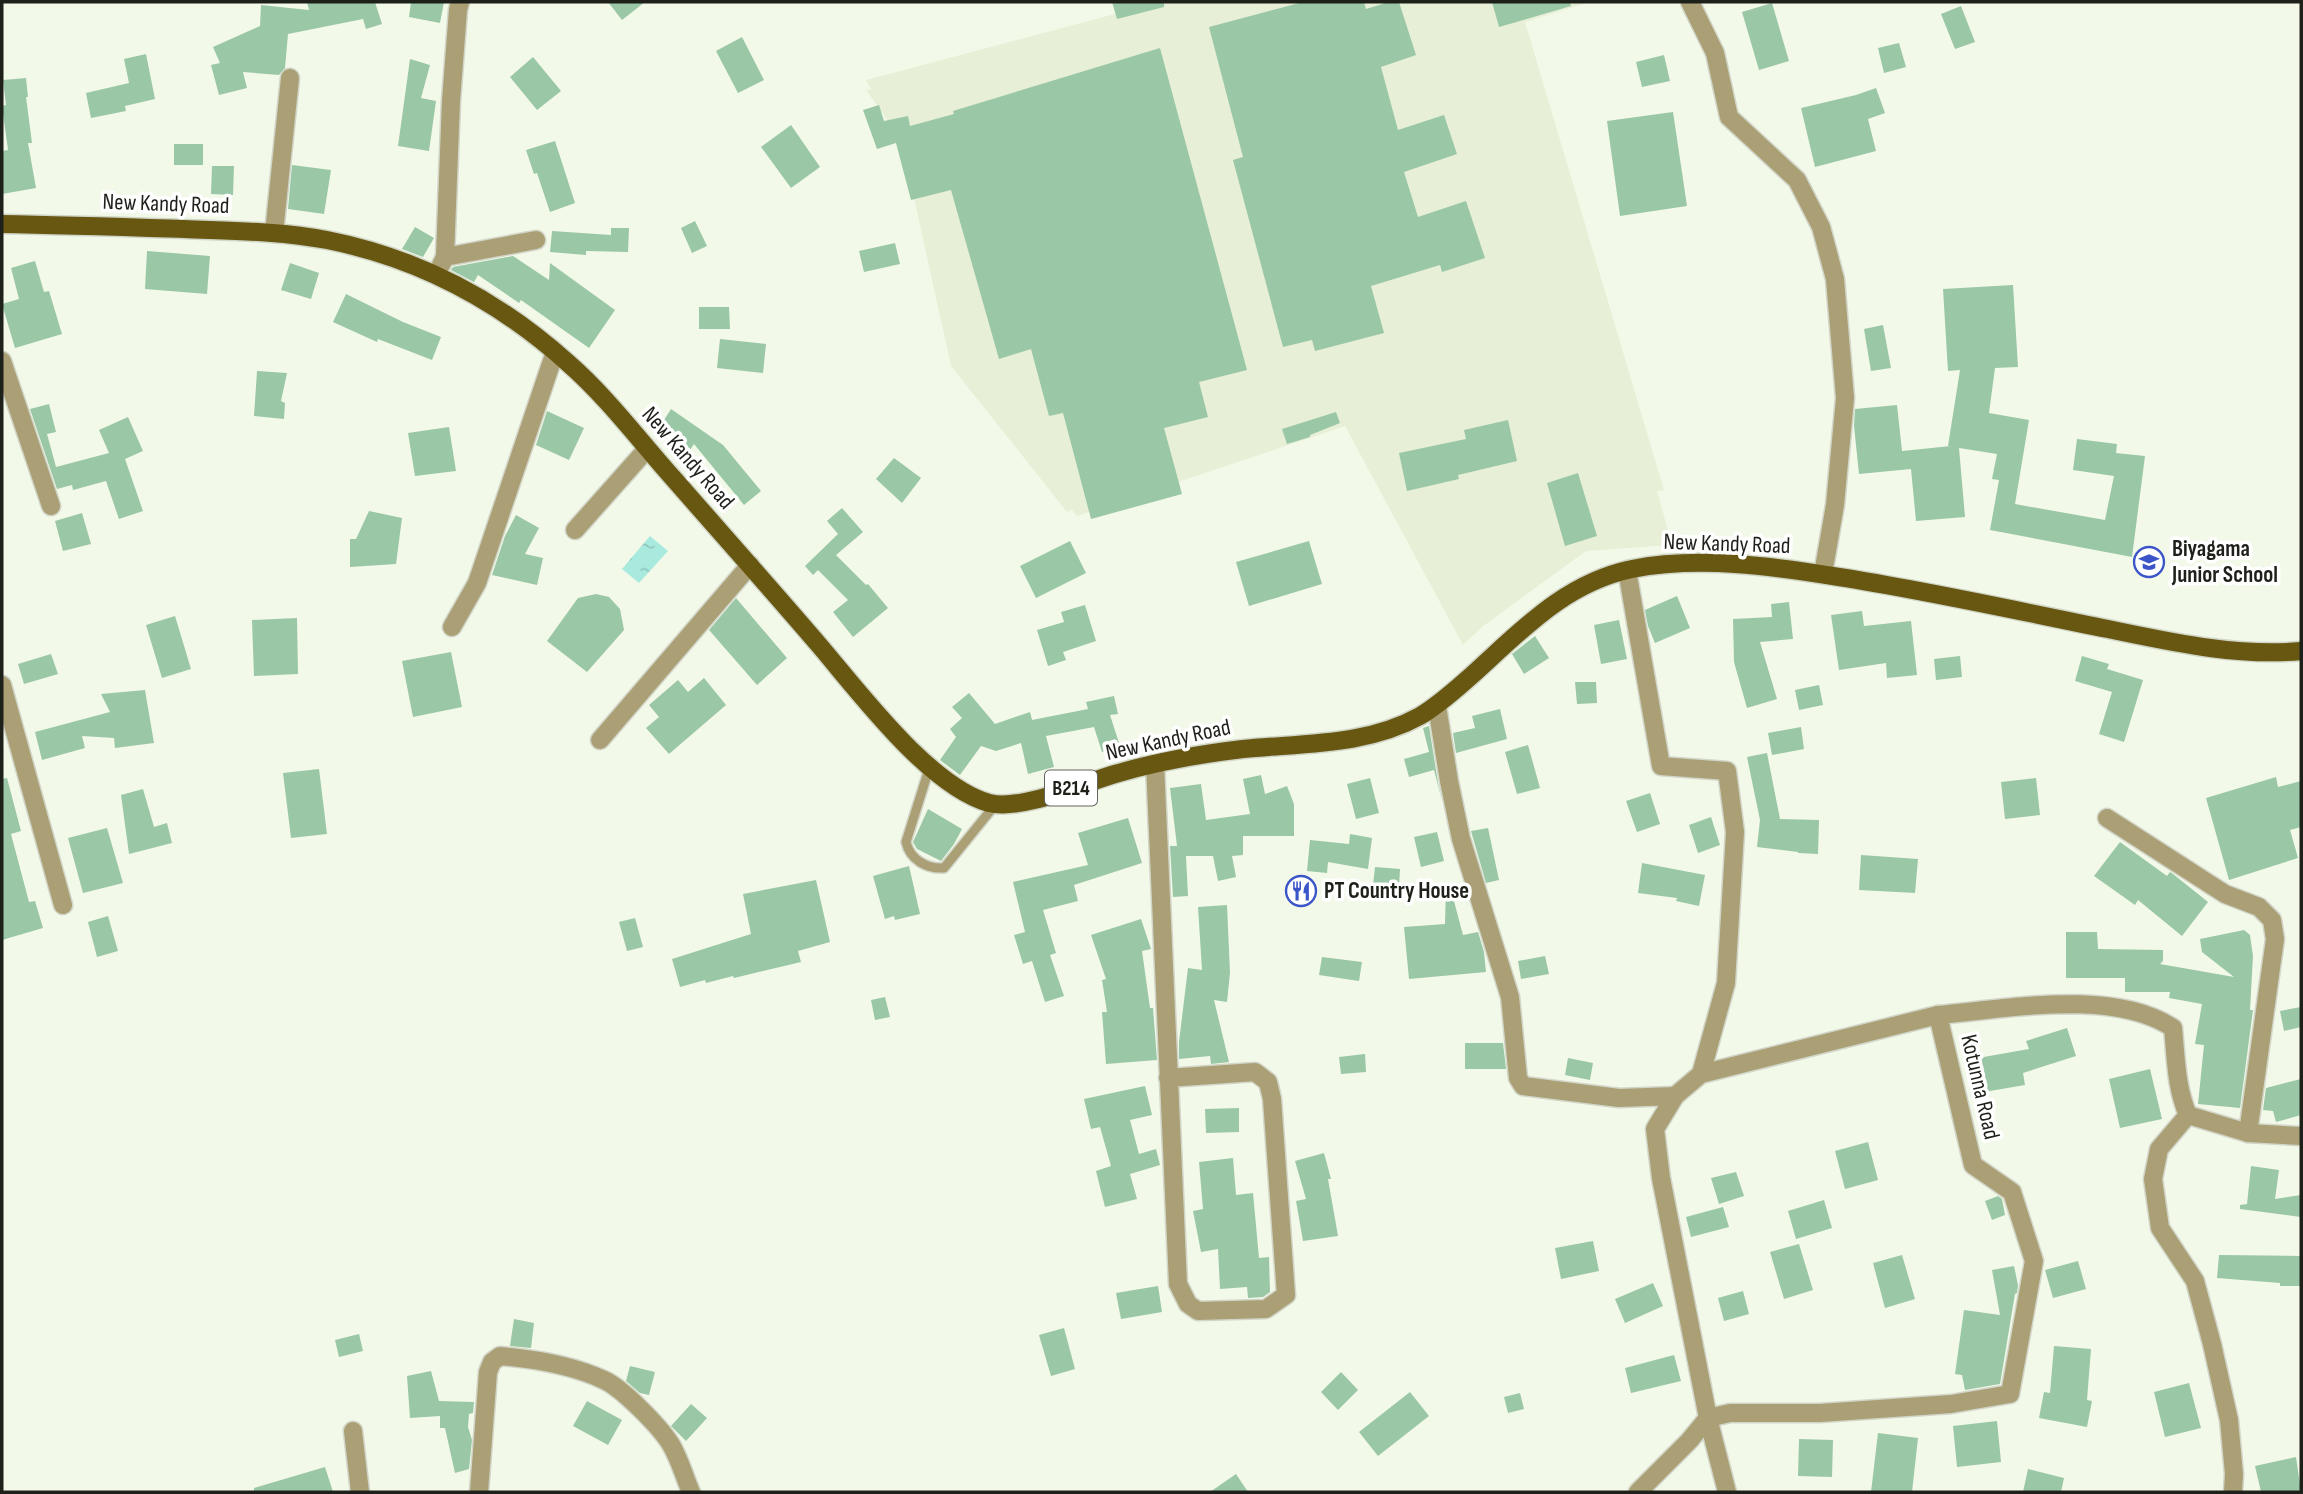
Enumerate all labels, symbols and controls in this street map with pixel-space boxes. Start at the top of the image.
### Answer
street label: New Kandy Road [102,188,230,220]
street label: New Kandy Road [636,401,740,515]
street label: New Kandy Road [1663,528,1791,560]
place label: Biyagama Junior School [2171,535,2278,589]
school or university icon: Biyagama Junior School [2132,545,2166,579]
street label: New Kandy Road [1103,713,1233,767]
road number: B214 [1045,770,1097,806]
restaurant icon: PT Country House [1284,874,1318,908]
place label: PT Country House [1324,877,1469,905]
street label: Kotunna Road [1954,1032,2006,1142]

